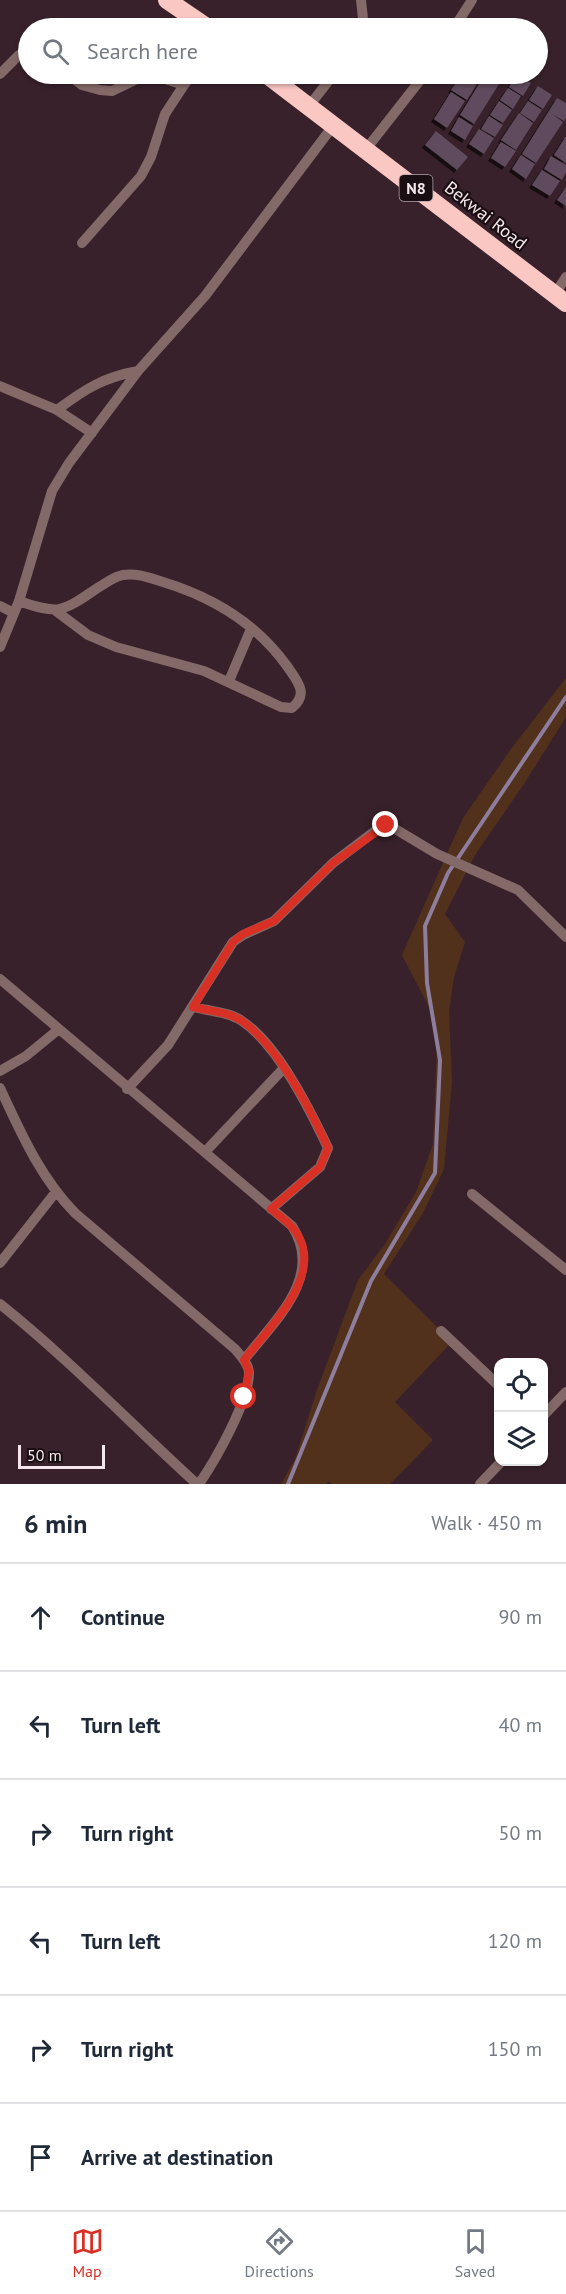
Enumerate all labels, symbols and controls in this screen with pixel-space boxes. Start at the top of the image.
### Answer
search box [18,18,548,84]
icon: search [39,35,72,68]
text: Search here [87,37,198,65]
road number: N8 [400,175,432,201]
street label: Bekwai Road [440,176,532,254]
route end [372,811,398,837]
map controls [494,1358,548,1466]
button: locate [494,1358,548,1412]
route start [230,1383,256,1409]
button: layers [494,1412,548,1466]
scale bar [18,1442,105,1470]
text: 50 m [27,1445,62,1465]
text: 6 min [24,1507,87,1540]
text: Walk · 450 m [431,1510,542,1536]
icon: ahead [24,1601,57,1634]
text: Continue [81,1603,165,1631]
text: 90 m [499,1604,542,1630]
icon: left [24,1709,57,1742]
text: Turn left [81,1711,161,1739]
text: 40 m [499,1712,542,1738]
icon: right [24,1817,57,1850]
text: Turn right [81,1819,173,1847]
text: 50 m [499,1820,542,1846]
icon: left [24,1925,57,1958]
text: Turn left [81,1927,161,1955]
text: 120 m [488,1928,542,1954]
icon: right [24,2033,57,2066]
text: Turn right [81,2035,173,2063]
text: 150 m [488,2036,542,2062]
icon: arrive [24,2141,57,2174]
text: Arrive at destination [81,2143,273,2171]
tab: Map [71,2225,104,2281]
tab: Directions [245,2225,314,2281]
tab: Saved [455,2225,495,2281]

